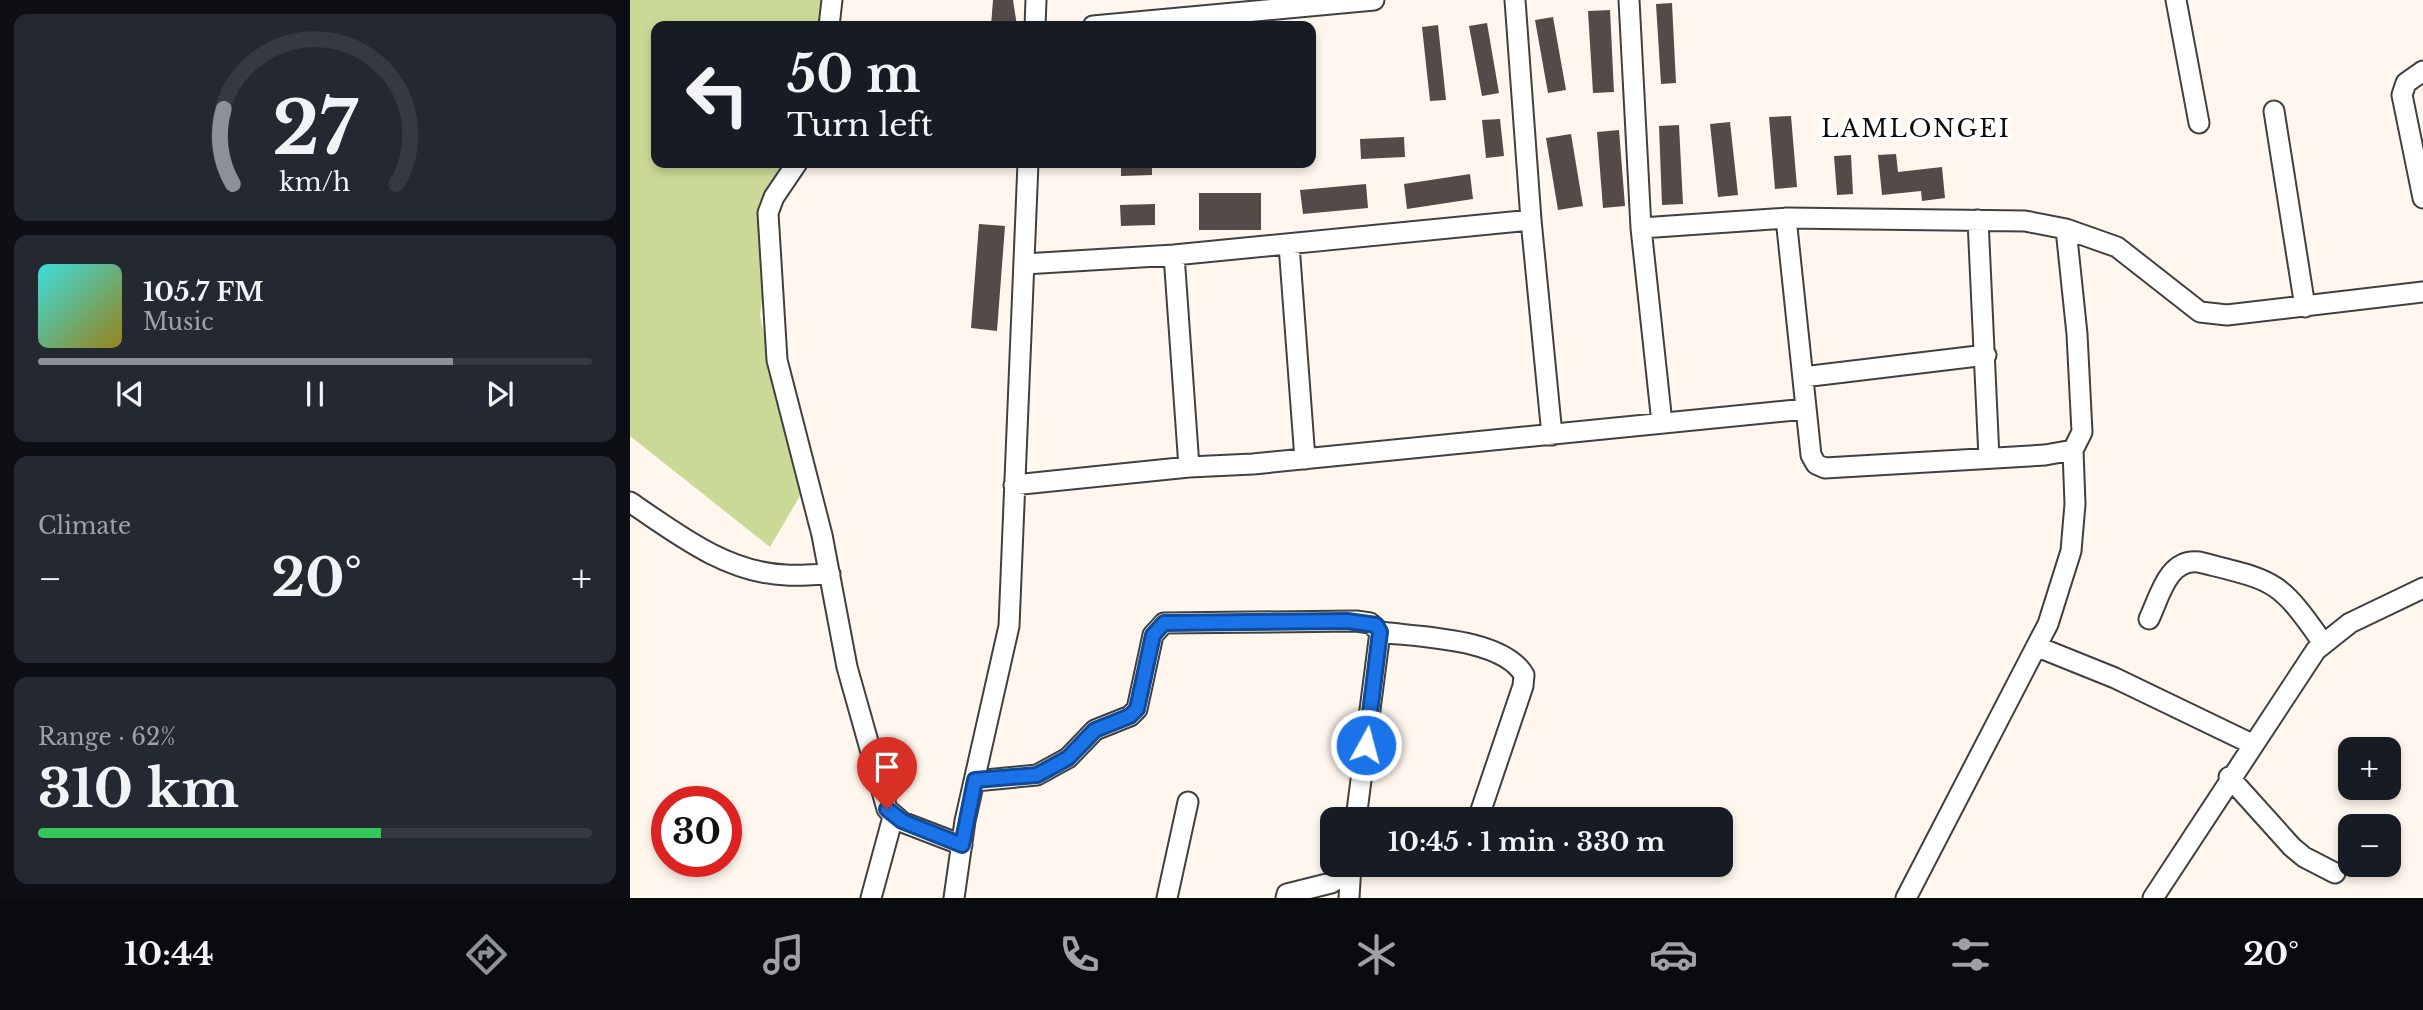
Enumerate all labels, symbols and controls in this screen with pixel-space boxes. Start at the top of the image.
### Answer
text: 50 m [787,44,920,105]
icon: left [672,49,763,140]
text: 27 [273,83,359,174]
text: Turn left [787,105,933,145]
district label: LAMLONGEI [1821,114,2011,143]
text: km/h [280,166,350,197]
text: 105.7 FM [143,276,264,308]
text: Music [143,308,214,336]
icon: previous [111,375,149,413]
icon: pause [296,375,334,413]
icon: next [481,375,519,413]
text: Climate [38,512,131,540]
text: 20° [271,546,362,610]
text: − [38,555,62,602]
text: + [571,555,592,602]
position arrow [1329,708,1403,782]
text: Range · 62% [38,723,176,751]
pin [857,737,917,809]
map controls [2338,737,2401,877]
button: + [2338,737,2401,800]
icon: arrive [868,748,906,786]
text: 310 km [38,757,239,821]
speed limit sign: 30 [651,786,742,877]
button: − [2338,814,2401,877]
text: 10:45 · 1 min · 330 m [1388,826,1665,858]
icon: directions [462,930,511,979]
icon: music [759,930,808,979]
icon: phone [1055,930,1104,979]
icon: climate [1352,930,1401,979]
icon: car [1649,930,1698,979]
icon: filters [1946,930,1995,979]
text: 10:44 [124,934,214,974]
text: 20° [2243,934,2299,974]

